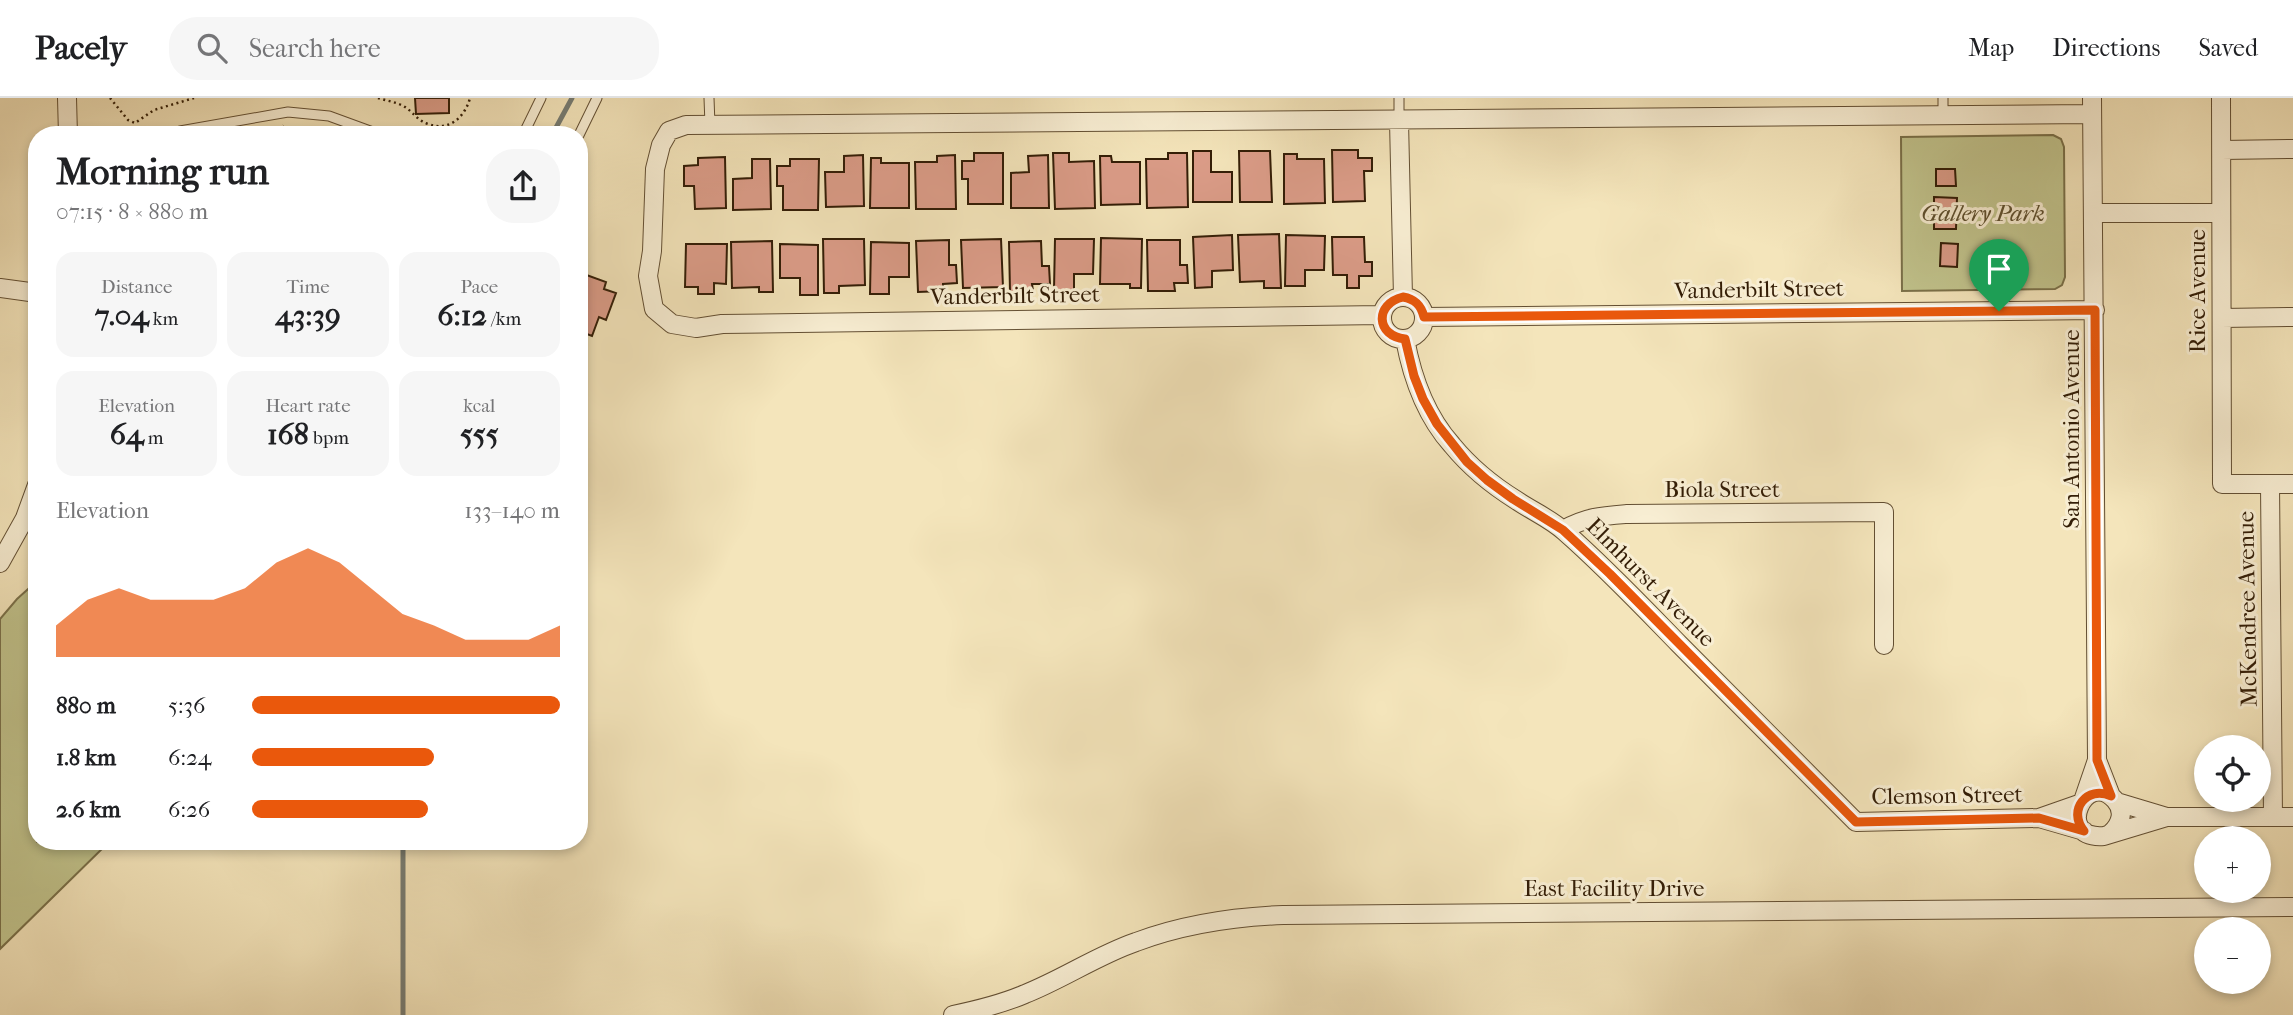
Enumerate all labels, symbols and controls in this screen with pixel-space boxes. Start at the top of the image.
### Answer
search box [169,17,659,80]
text: Pacely [35,29,127,68]
icon: search [193,29,231,67]
text: Search here [249,33,381,64]
text: Map [1968,34,2014,62]
text: Directions [2052,34,2160,62]
text: Saved [2198,34,2258,62]
text: Morning run [56,149,269,194]
button: share [486,149,560,223]
text: 07:15 · 8 × 880 m [56,198,208,225]
park label: Gallery Park [1921,200,2045,227]
street label: Rice Avenue [2184,229,2211,353]
pin [1969,239,2029,311]
icon: arrive [1980,250,2018,288]
street label: Vanderbilt Street [1673,275,1844,304]
text: Distance [101,276,172,298]
text: Time [286,276,330,298]
text: Pace [460,276,498,298]
street label: Vanderbilt Street [929,281,1100,310]
text: 7.04 [95,298,149,333]
text: 43:39 [275,298,341,333]
text: 6:12 [437,298,487,333]
text: km [149,308,178,330]
text: /km [487,308,521,330]
street label: San Antonio Avenue [2058,329,2085,529]
text: Elevation [98,395,175,417]
text: Heart rate [265,395,351,417]
text: kcal [463,395,495,417]
text: 64 [110,417,144,452]
text: 168 [267,417,309,452]
text: 555 [460,417,499,452]
text: m [144,427,164,449]
text: bpm [309,427,349,449]
street label: Biola Street [1664,476,1780,503]
text: Elevation [56,497,149,524]
text: 133–140 m [464,497,560,524]
street label: McKendree Avenue [2232,511,2263,707]
street label: Elmhurst Avenue [1581,512,1721,652]
text: 880 m [56,692,116,719]
text: 5:36 [168,692,205,719]
map controls [2194,735,2271,994]
button: locate [2194,735,2271,812]
text: 1.8 km [56,744,116,771]
text: 6:24 [168,744,211,771]
street label: Clemson Street [1871,781,2023,810]
text: 2.6 km [56,796,121,823]
text: 6:26 [168,796,210,823]
button: + [2194,826,2271,903]
street label: East Facility Drive [1524,875,1704,902]
button: − [2194,917,2271,994]

